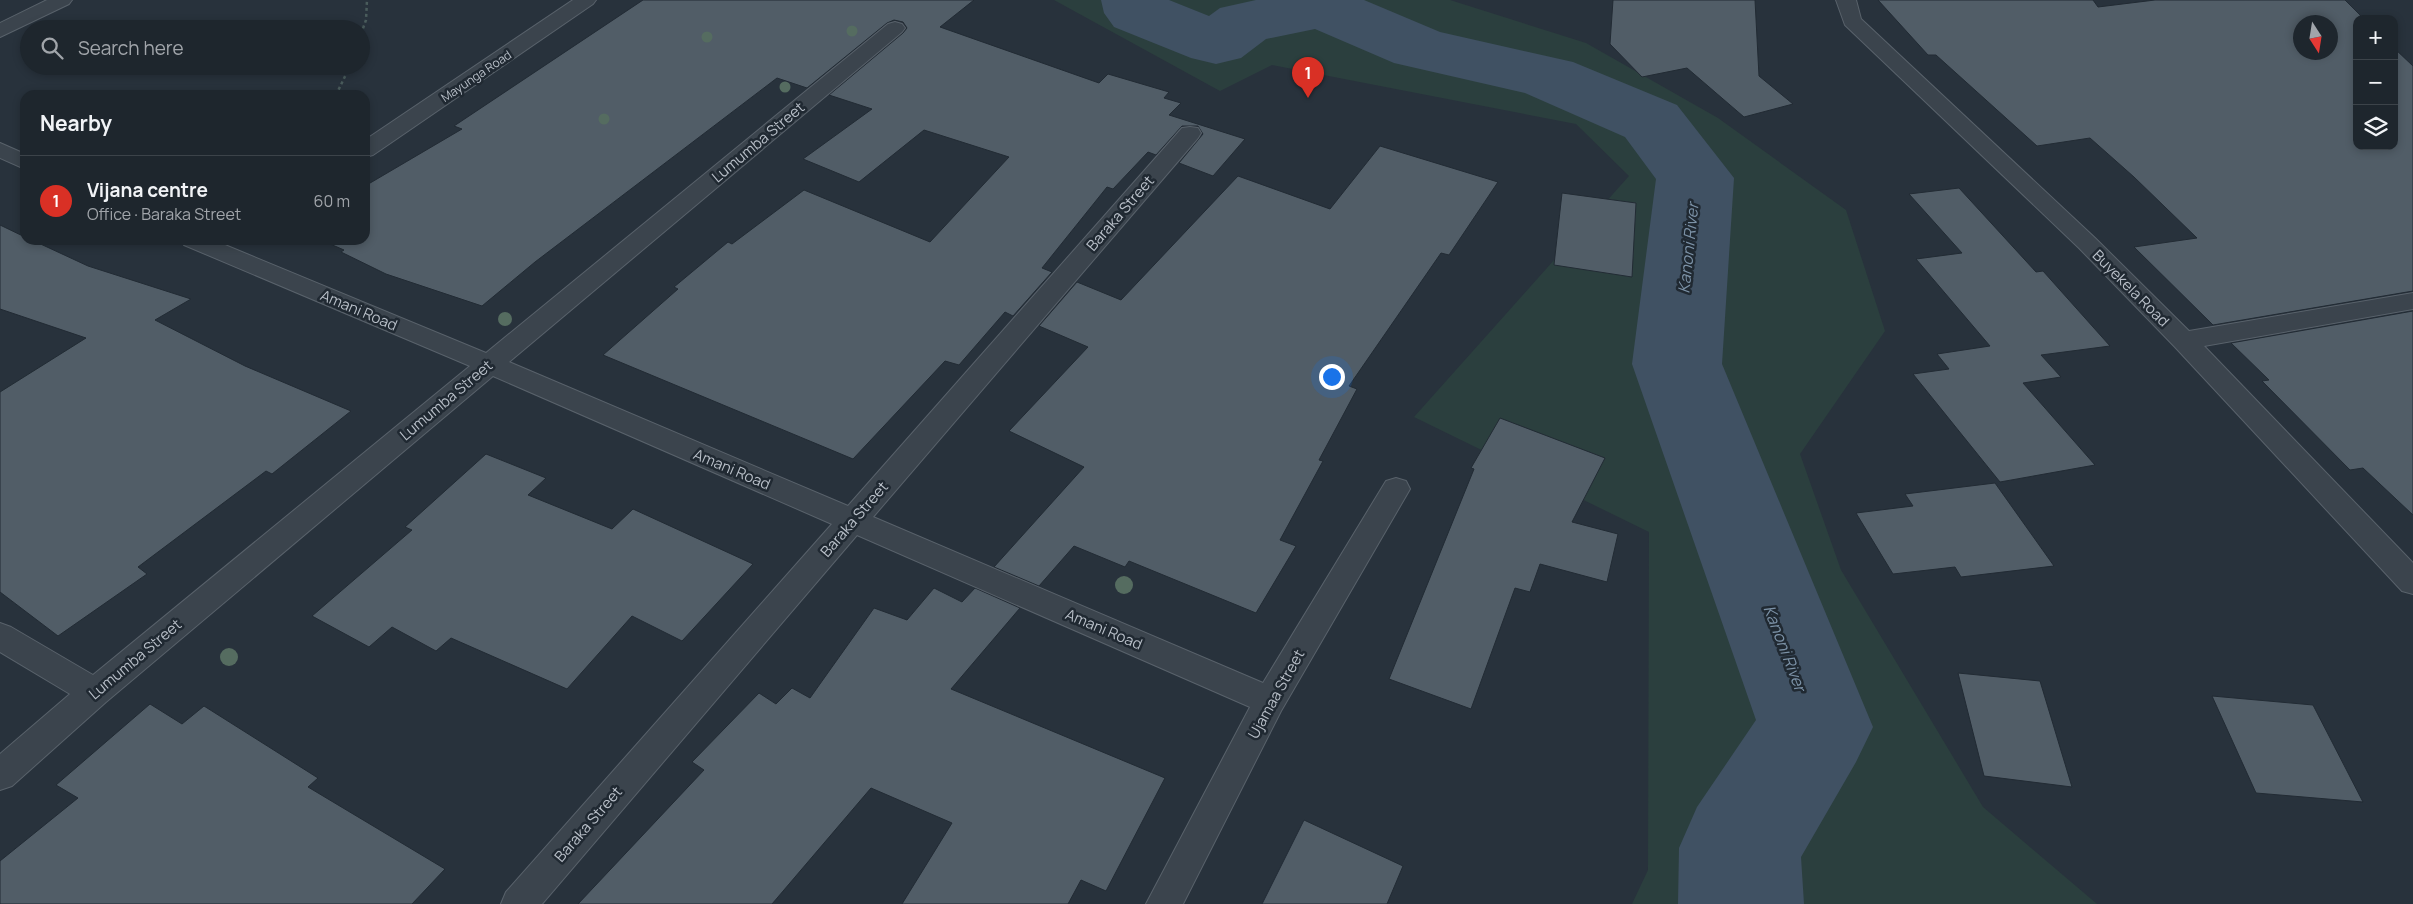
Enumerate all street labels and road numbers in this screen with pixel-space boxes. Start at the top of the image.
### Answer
street label: Mayunga Road [437,46,515,106]
street label: Lumumba Street [707,97,809,187]
street label: Baraka Street [1081,171,1159,255]
street label: Buyekela Road [2088,245,2174,331]
street label: Amani Road [317,284,401,336]
street label: Lumumba Street [395,355,497,445]
street label: Amani Road [690,443,774,495]
street label: Baraka Street [815,477,893,561]
street label: Amani Road [1062,603,1146,655]
street label: Lumumba Street [84,614,186,704]
street label: Ujamaa Street [1243,646,1309,742]
street label: Baraka Street [549,782,627,866]

